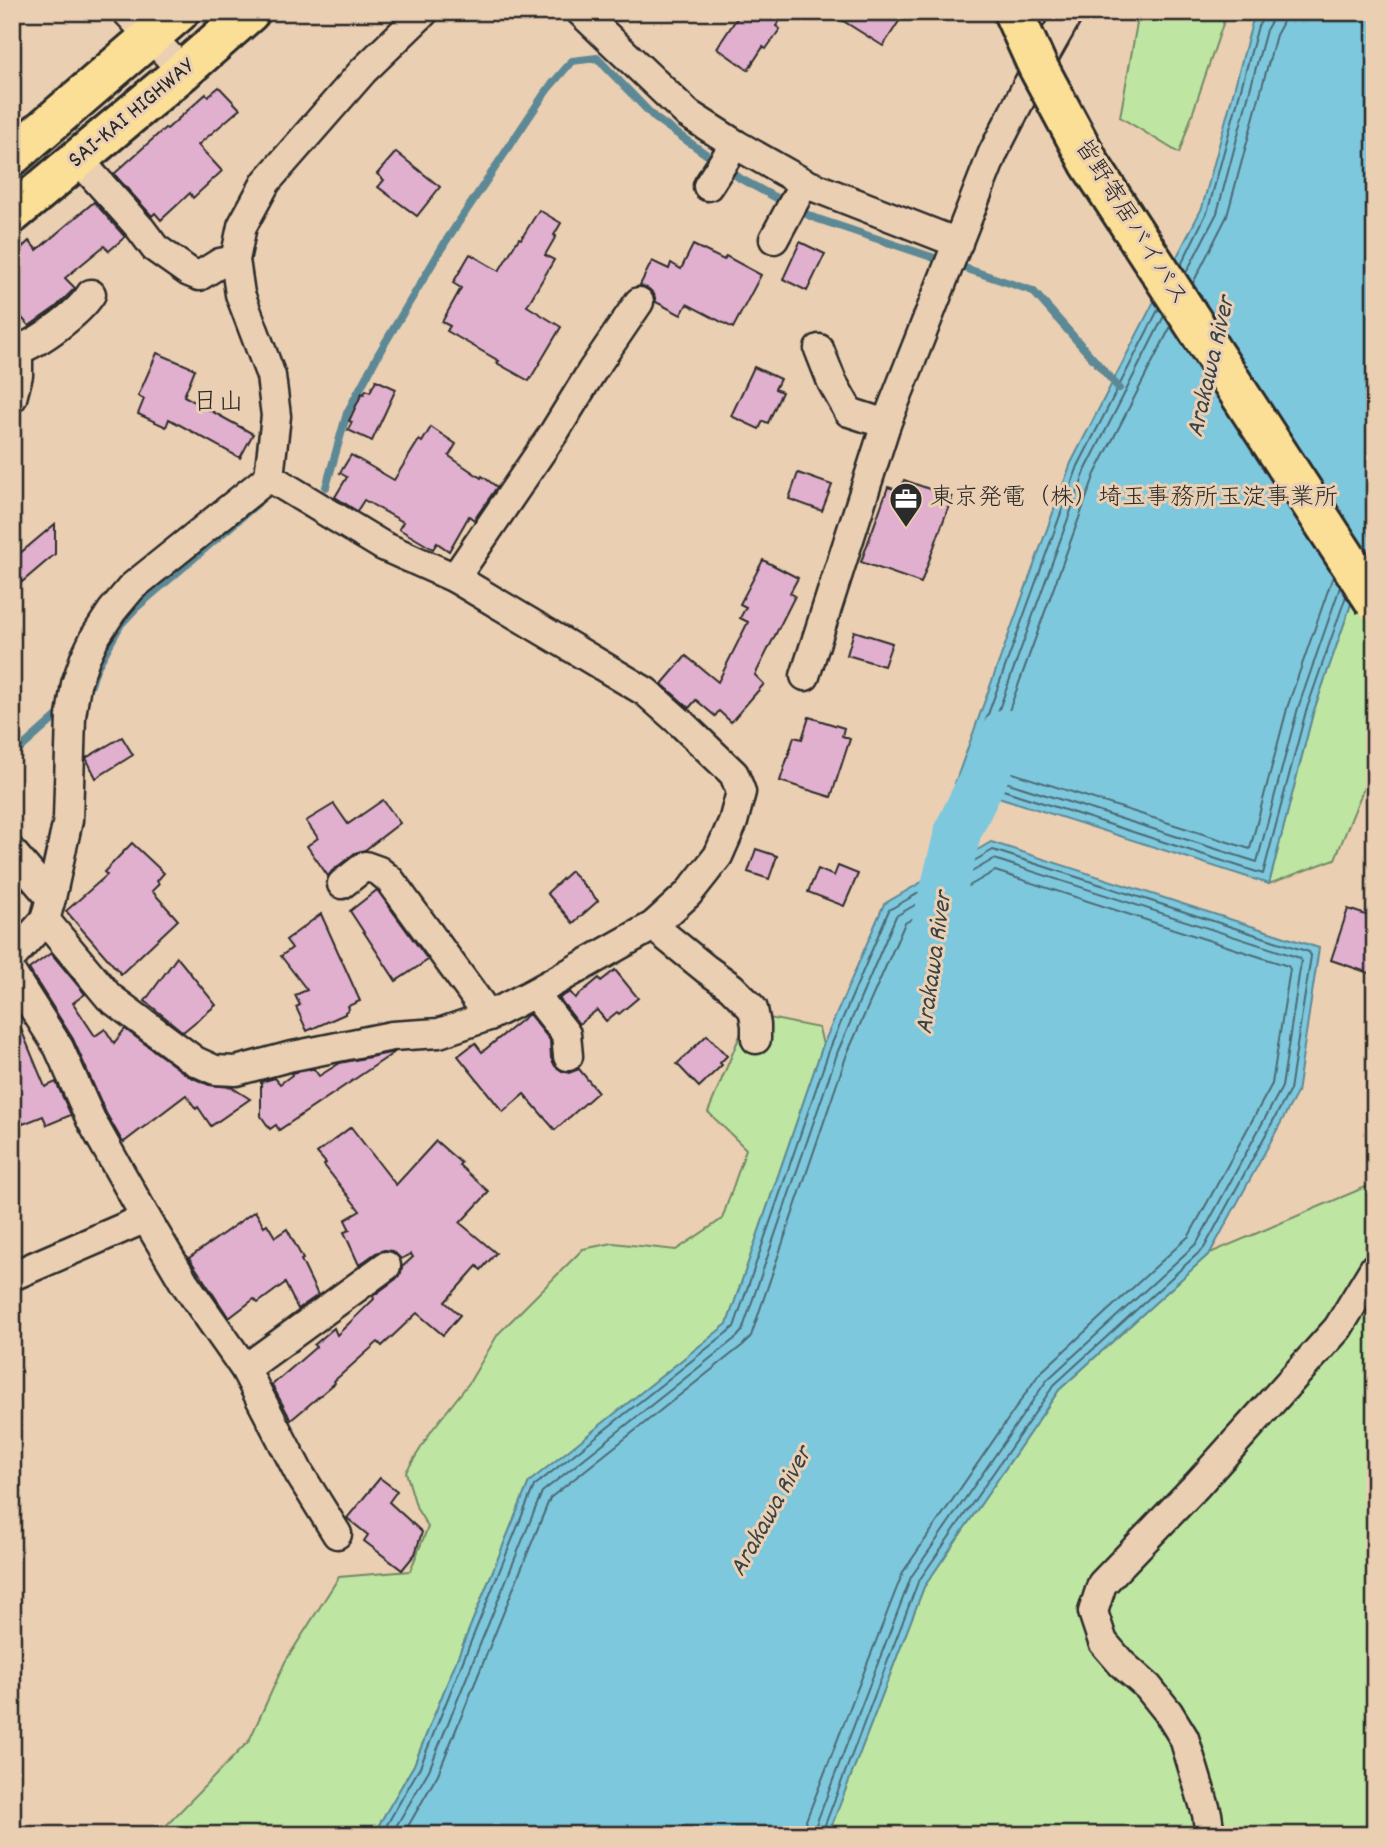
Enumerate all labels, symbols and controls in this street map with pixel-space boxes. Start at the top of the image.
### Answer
street label: SAI-KAI HIGHWAY [61,50,204,177]
street label: 皆野寄居バイパス [1065,133,1195,313]
water label: Arakawa River [1178,290,1247,441]
district label: 日山 [192,385,244,422]
office icon: 東京発電（株）埼玉事務所玉淀事業所 [887,480,925,529]
place label: 東京発電（株）埼玉事務所玉淀事業所 [930,482,1338,516]
water label: Arakawa River [907,886,964,1036]
water label: Arakawa River [721,1438,824,1584]

